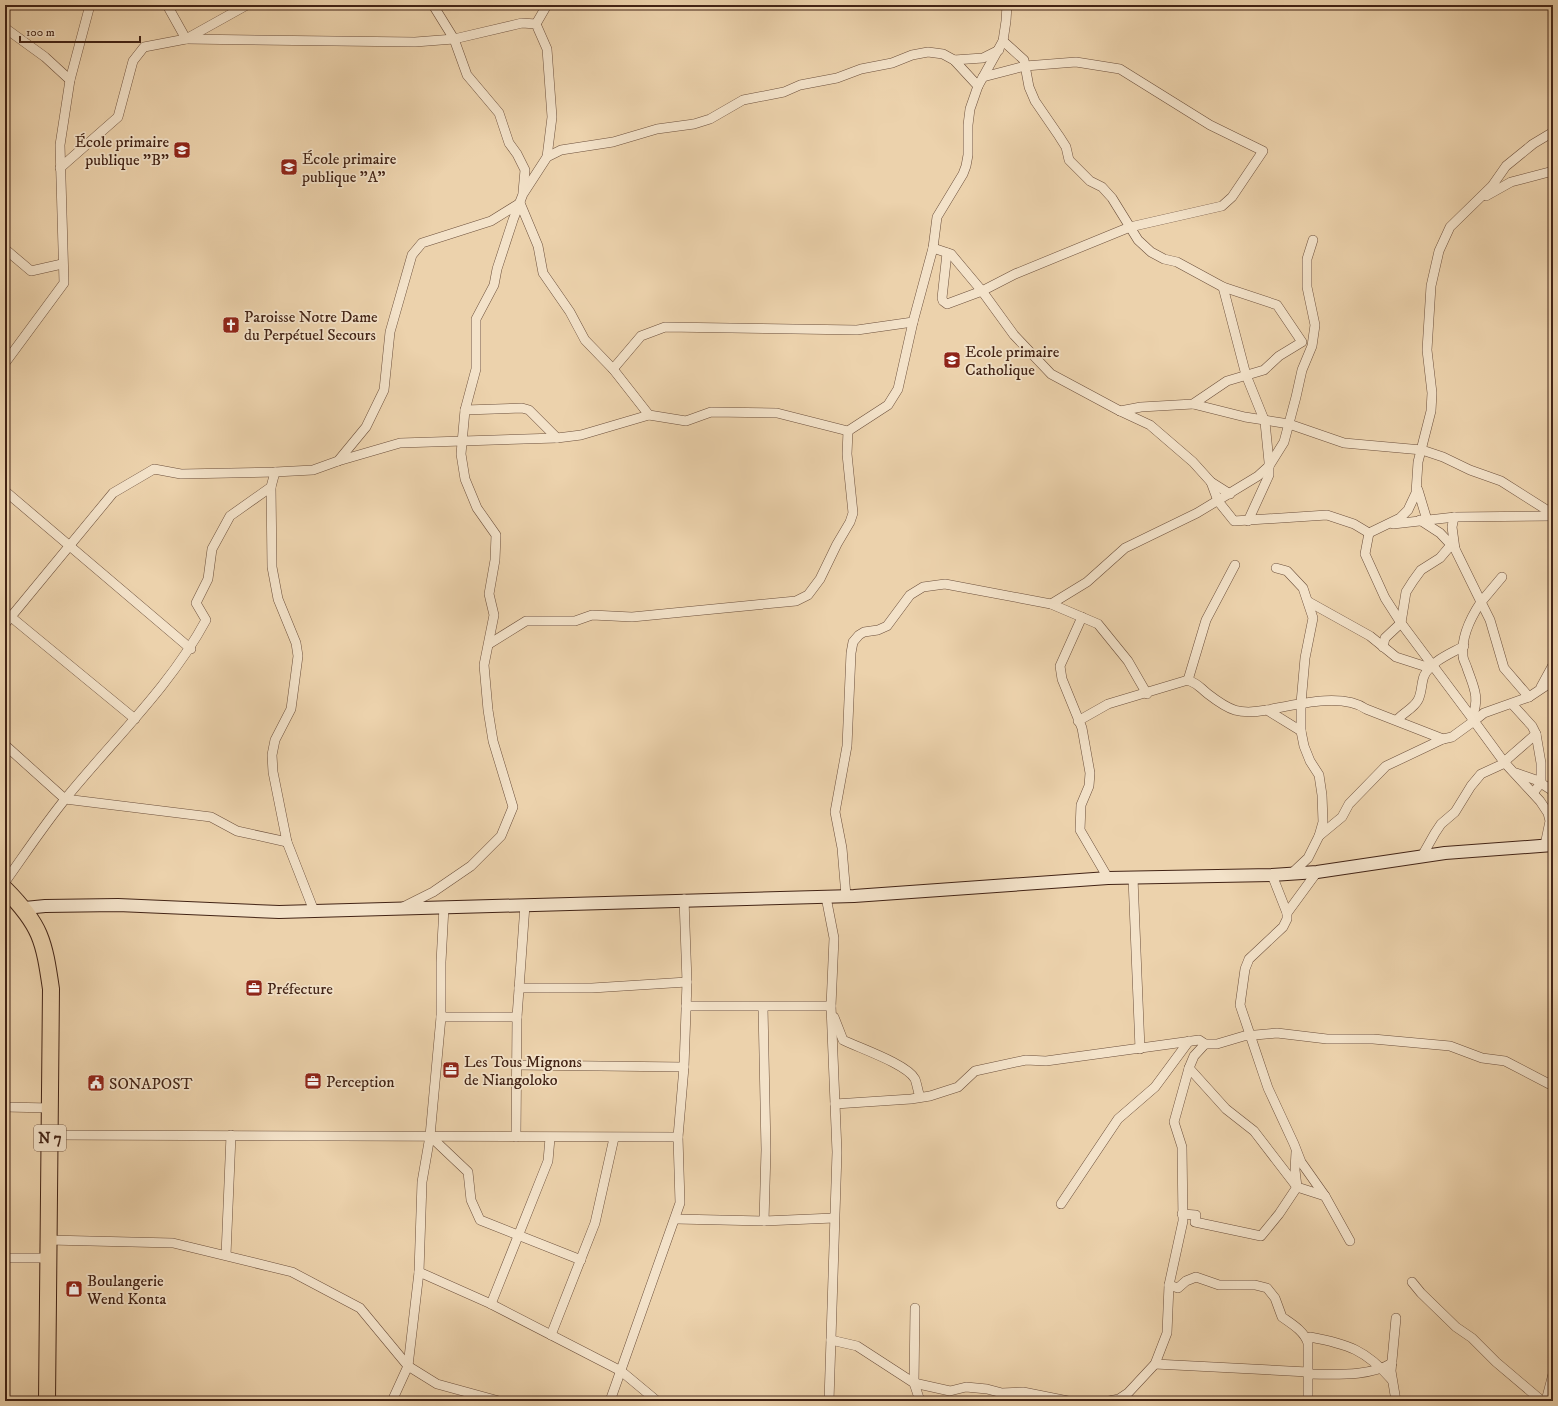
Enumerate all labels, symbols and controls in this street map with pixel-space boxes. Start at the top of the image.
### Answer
scale bar [20,18,140,44]
text: 100 m [26,25,55,40]
place label: École primaire publique "B" [75,132,169,170]
school or university icon: École primaire publique "B" [172,140,192,160]
place label: École primaire publique "A" [301,149,397,187]
school or university icon: École primaire publique "A" [279,157,299,177]
place label: Paroisse Notre Dame du Perpétuel Secours [244,307,378,345]
church icon: Paroisse Notre Dame du Perpétuel Secours [221,315,241,335]
place label: Ecole primaire Catholique [965,342,1060,380]
school or university icon: Ecole primaire Catholique [942,350,962,370]
office icon: Préfecture [244,978,264,998]
place label: Préfecture [267,979,333,999]
place label: Les Tous Mignons de Niangoloko [464,1052,582,1090]
office icon: Les Tous Mignons de Niangoloko [441,1060,461,1080]
office icon: Perception [303,1071,323,1091]
place label: Perception [326,1072,395,1092]
public building icon: SONAPOST [86,1073,106,1093]
place label: SONAPOST [109,1074,193,1094]
road number: N 7 [34,1125,66,1151]
place label: Boulangerie Wend Konta [86,1271,167,1309]
shop icon: Boulangerie Wend Konta [64,1279,84,1299]

